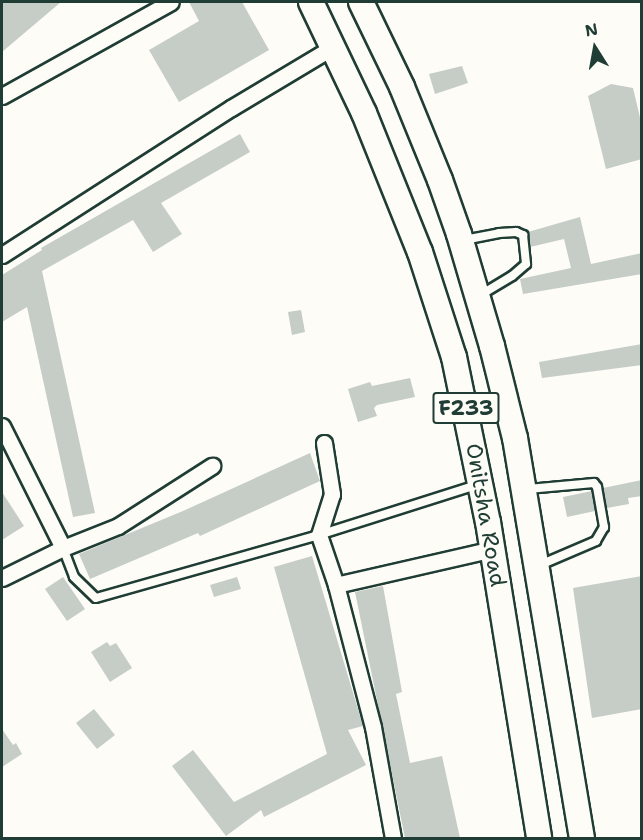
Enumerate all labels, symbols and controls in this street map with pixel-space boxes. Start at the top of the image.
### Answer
north arrow [565,18,625,78]
text: N [583,18,600,41]
road number: F233 [432,390,500,426]
street label: Onitsha Road [460,441,512,589]

